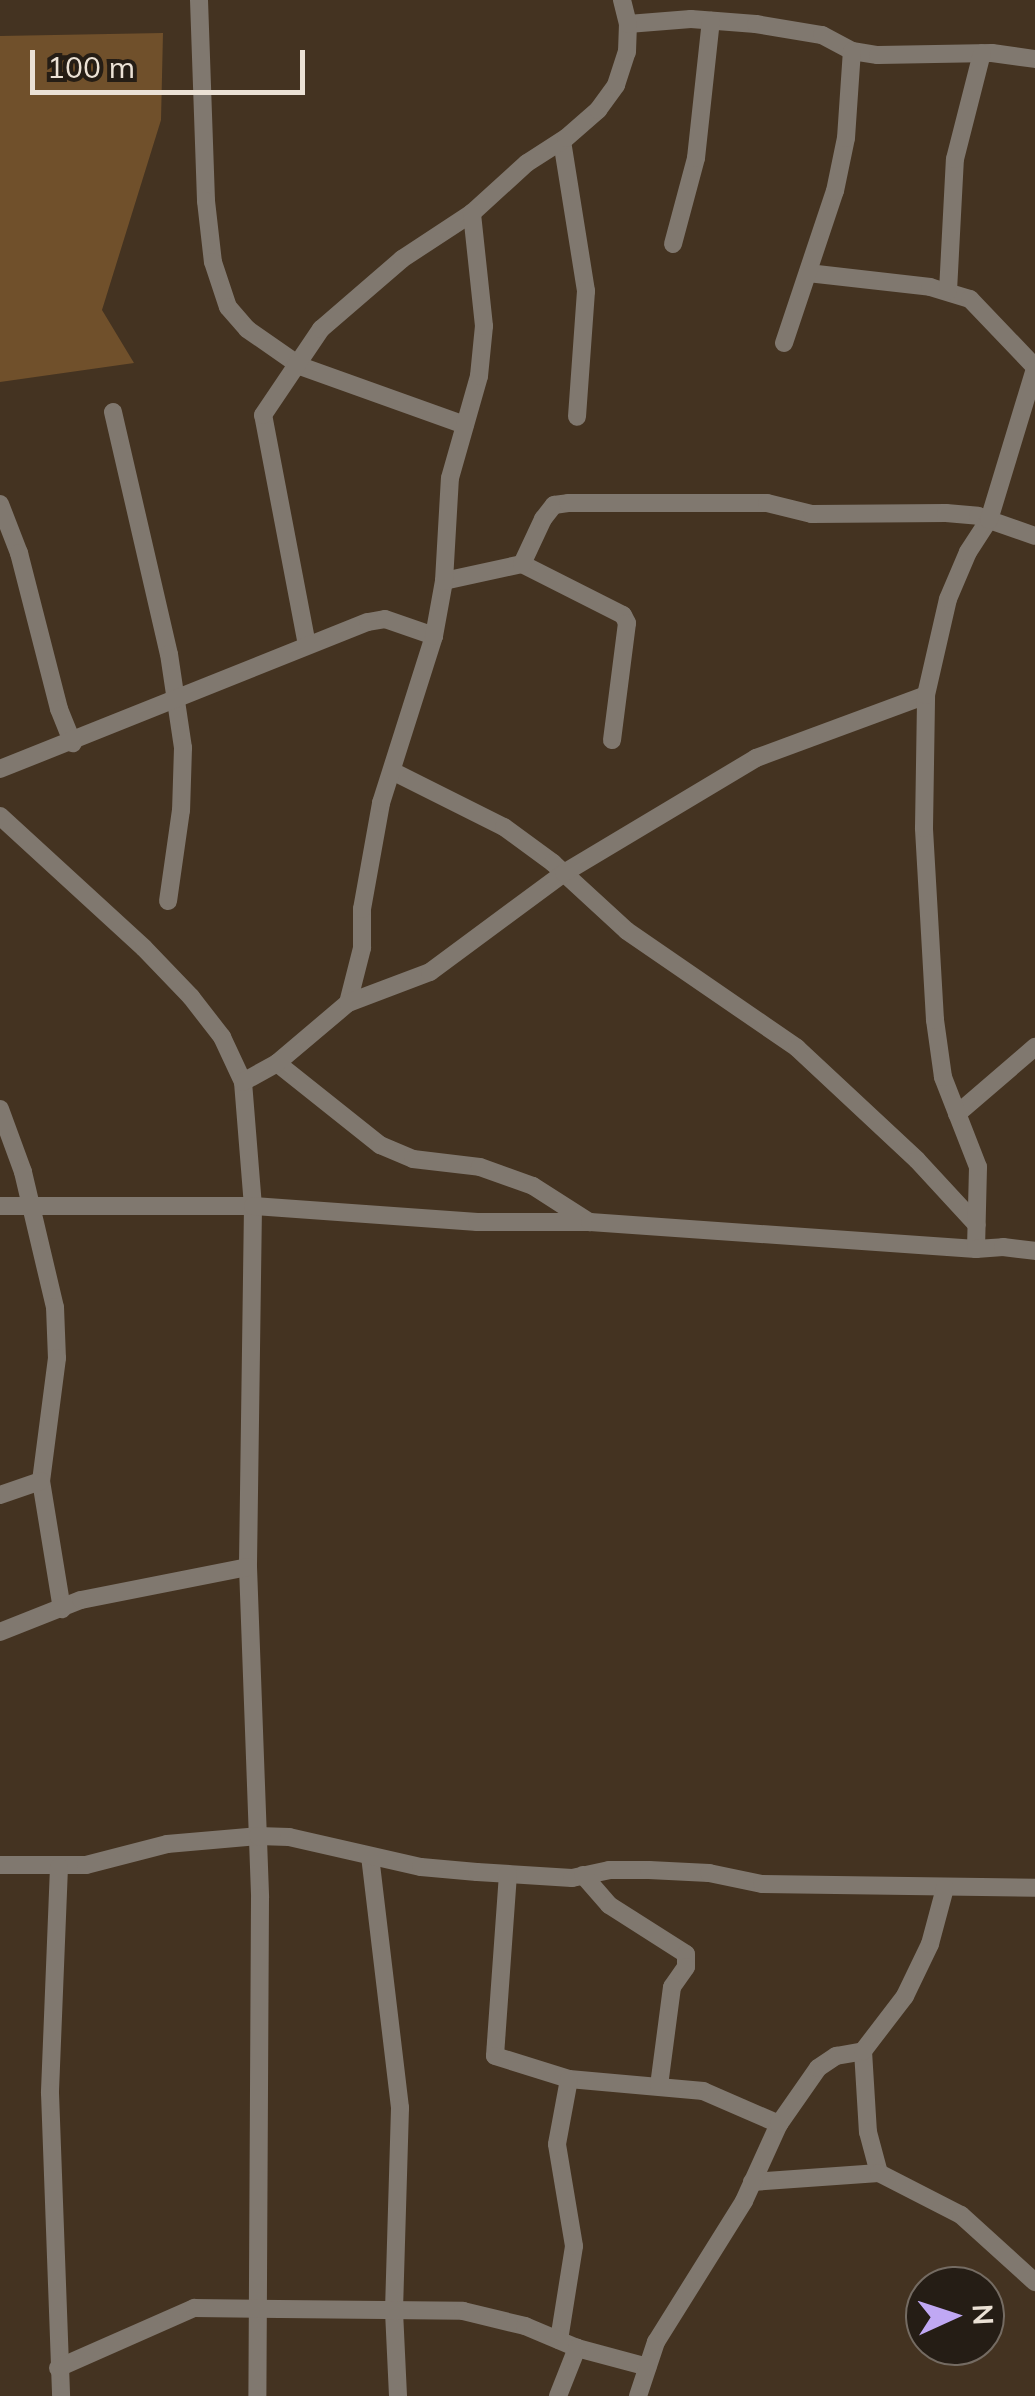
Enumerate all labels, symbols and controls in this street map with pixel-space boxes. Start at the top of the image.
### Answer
scale bar [35,30,310,92]
text: 100 m [47,48,135,86]
north arrow [905,2266,1005,2366]
text: N [965,2303,1001,2326]

